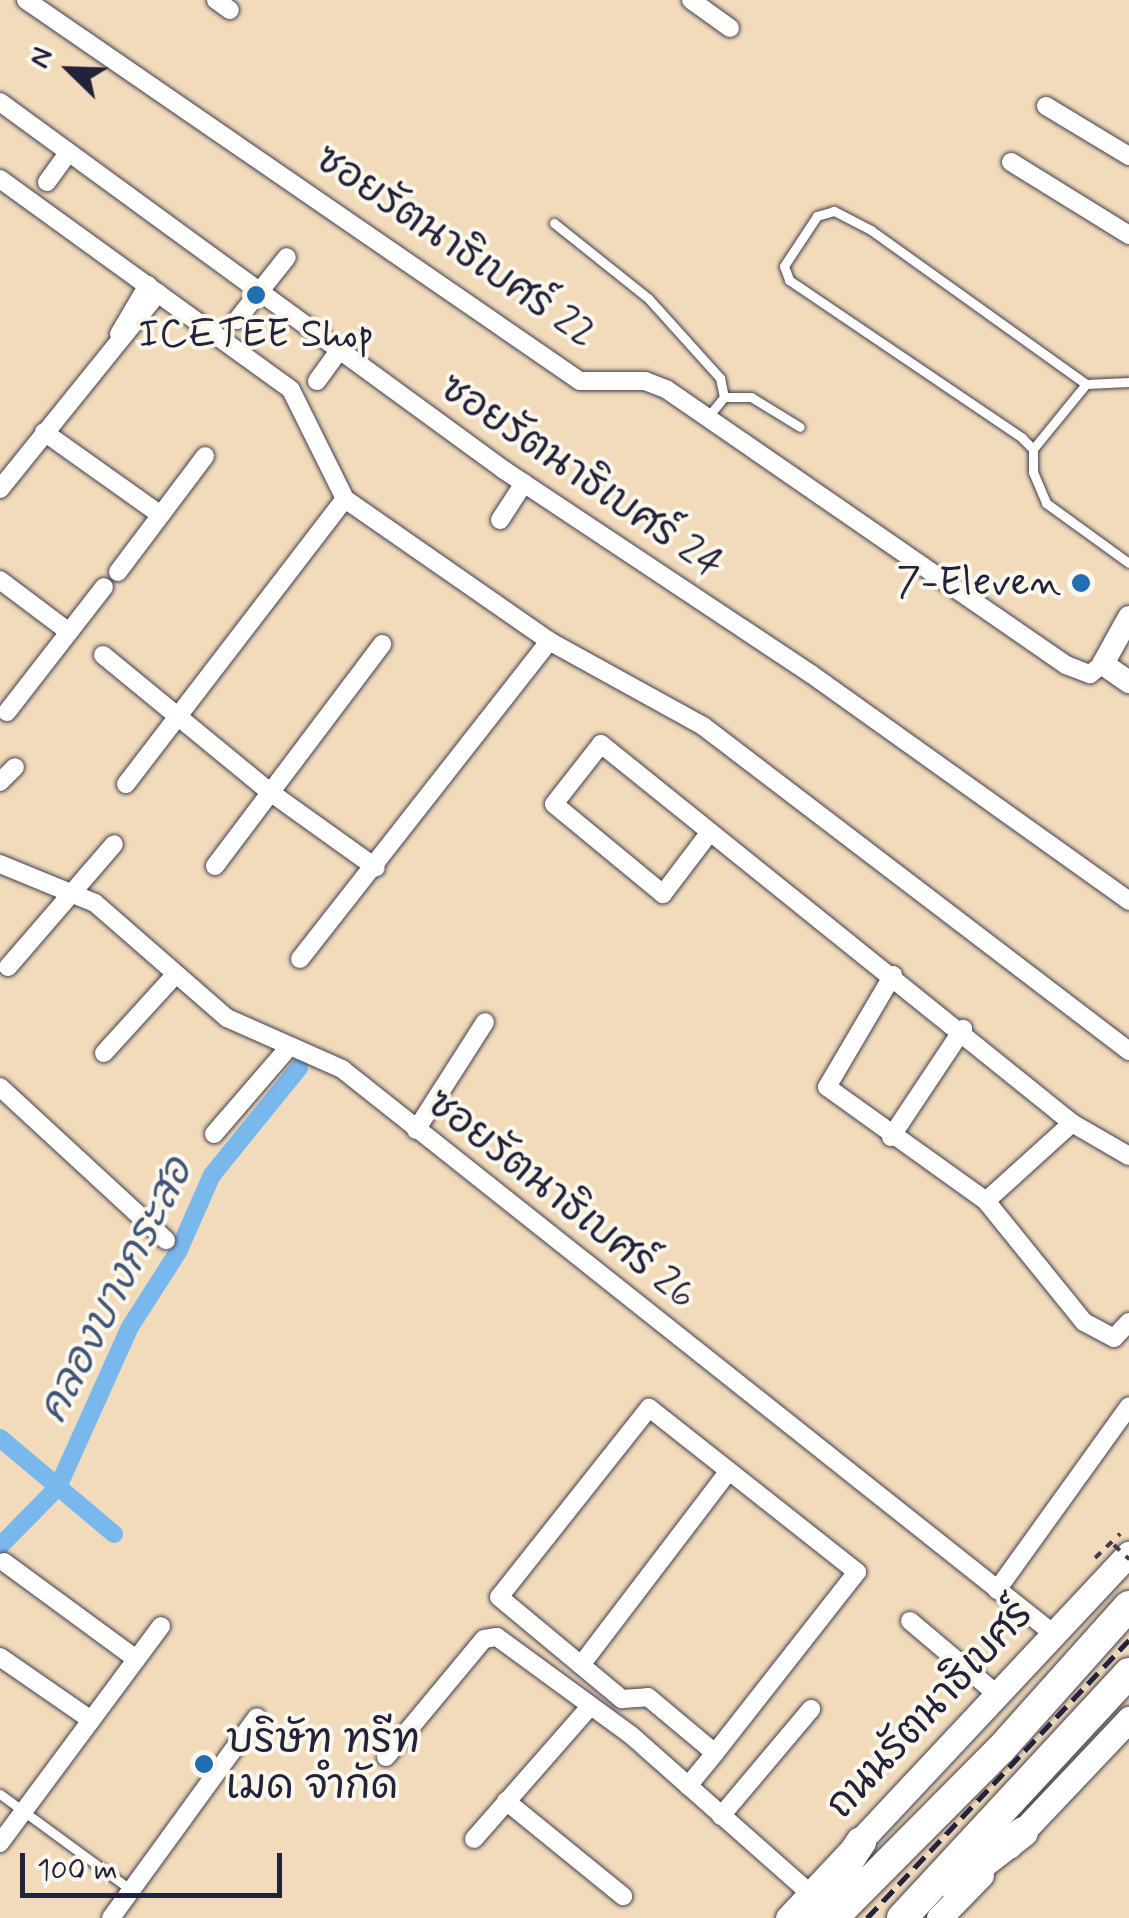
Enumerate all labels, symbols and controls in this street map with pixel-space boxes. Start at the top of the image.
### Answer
north arrow [20,20,120,120]
text: N [21,42,63,74]
street label: ซอยรัตนาธิเบศร์ 22 [306,135,604,359]
marker: ICETEE Shop [245,284,267,306]
place label: ICETEE Shop [138,311,374,359]
street label: ซอยรัตนาธิเบศร์ 24 [430,364,732,590]
place label: 7-Eleven [897,559,1061,607]
marker: 7-Eleven [1070,572,1092,594]
street label: ซอยรัตนาธิเบศร์ 26 [416,1080,706,1320]
water label: คลองบางกระสอ [29,1151,205,1431]
street label: ถนนรัตนาธิเบศร์ [817,1591,1043,1829]
place label: บริษัท ทรีท เมด จำกัด [226,1717,420,1811]
marker: บริษัท ทรีท เมด จำกัด [191,1751,217,1777]
scale bar [25,1833,288,1895]
text: 100 m [37,1851,118,1890]

